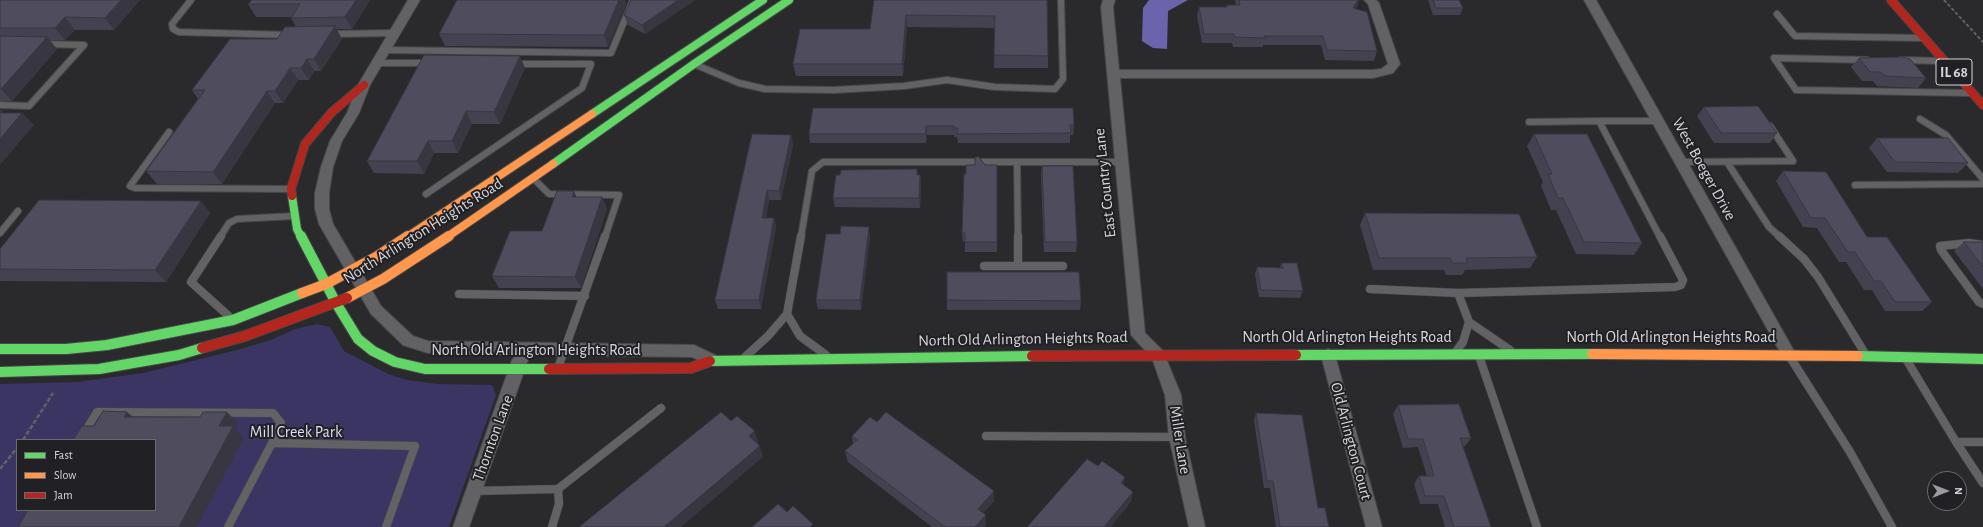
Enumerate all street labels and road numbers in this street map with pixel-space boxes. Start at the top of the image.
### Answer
road number: IL 68 [1936,59,1972,85]
street label: West Boeger Drive [1668,114,1740,224]
street label: East Country Lane [1090,127,1120,239]
street label: North Arlington Heights Road [340,174,506,288]
street label: North Old Arlington Heights Road [1242,327,1452,347]
street label: North Old Arlington Heights Road [1566,327,1776,347]
street label: North Old Arlington Heights Road [918,328,1128,350]
street label: North Old Arlington Heights Road [431,340,641,360]
street label: Old Arlington Court [1326,380,1376,502]
street label: Thornton Lane [469,392,517,484]
street label: Miller Lane [1165,404,1195,476]

